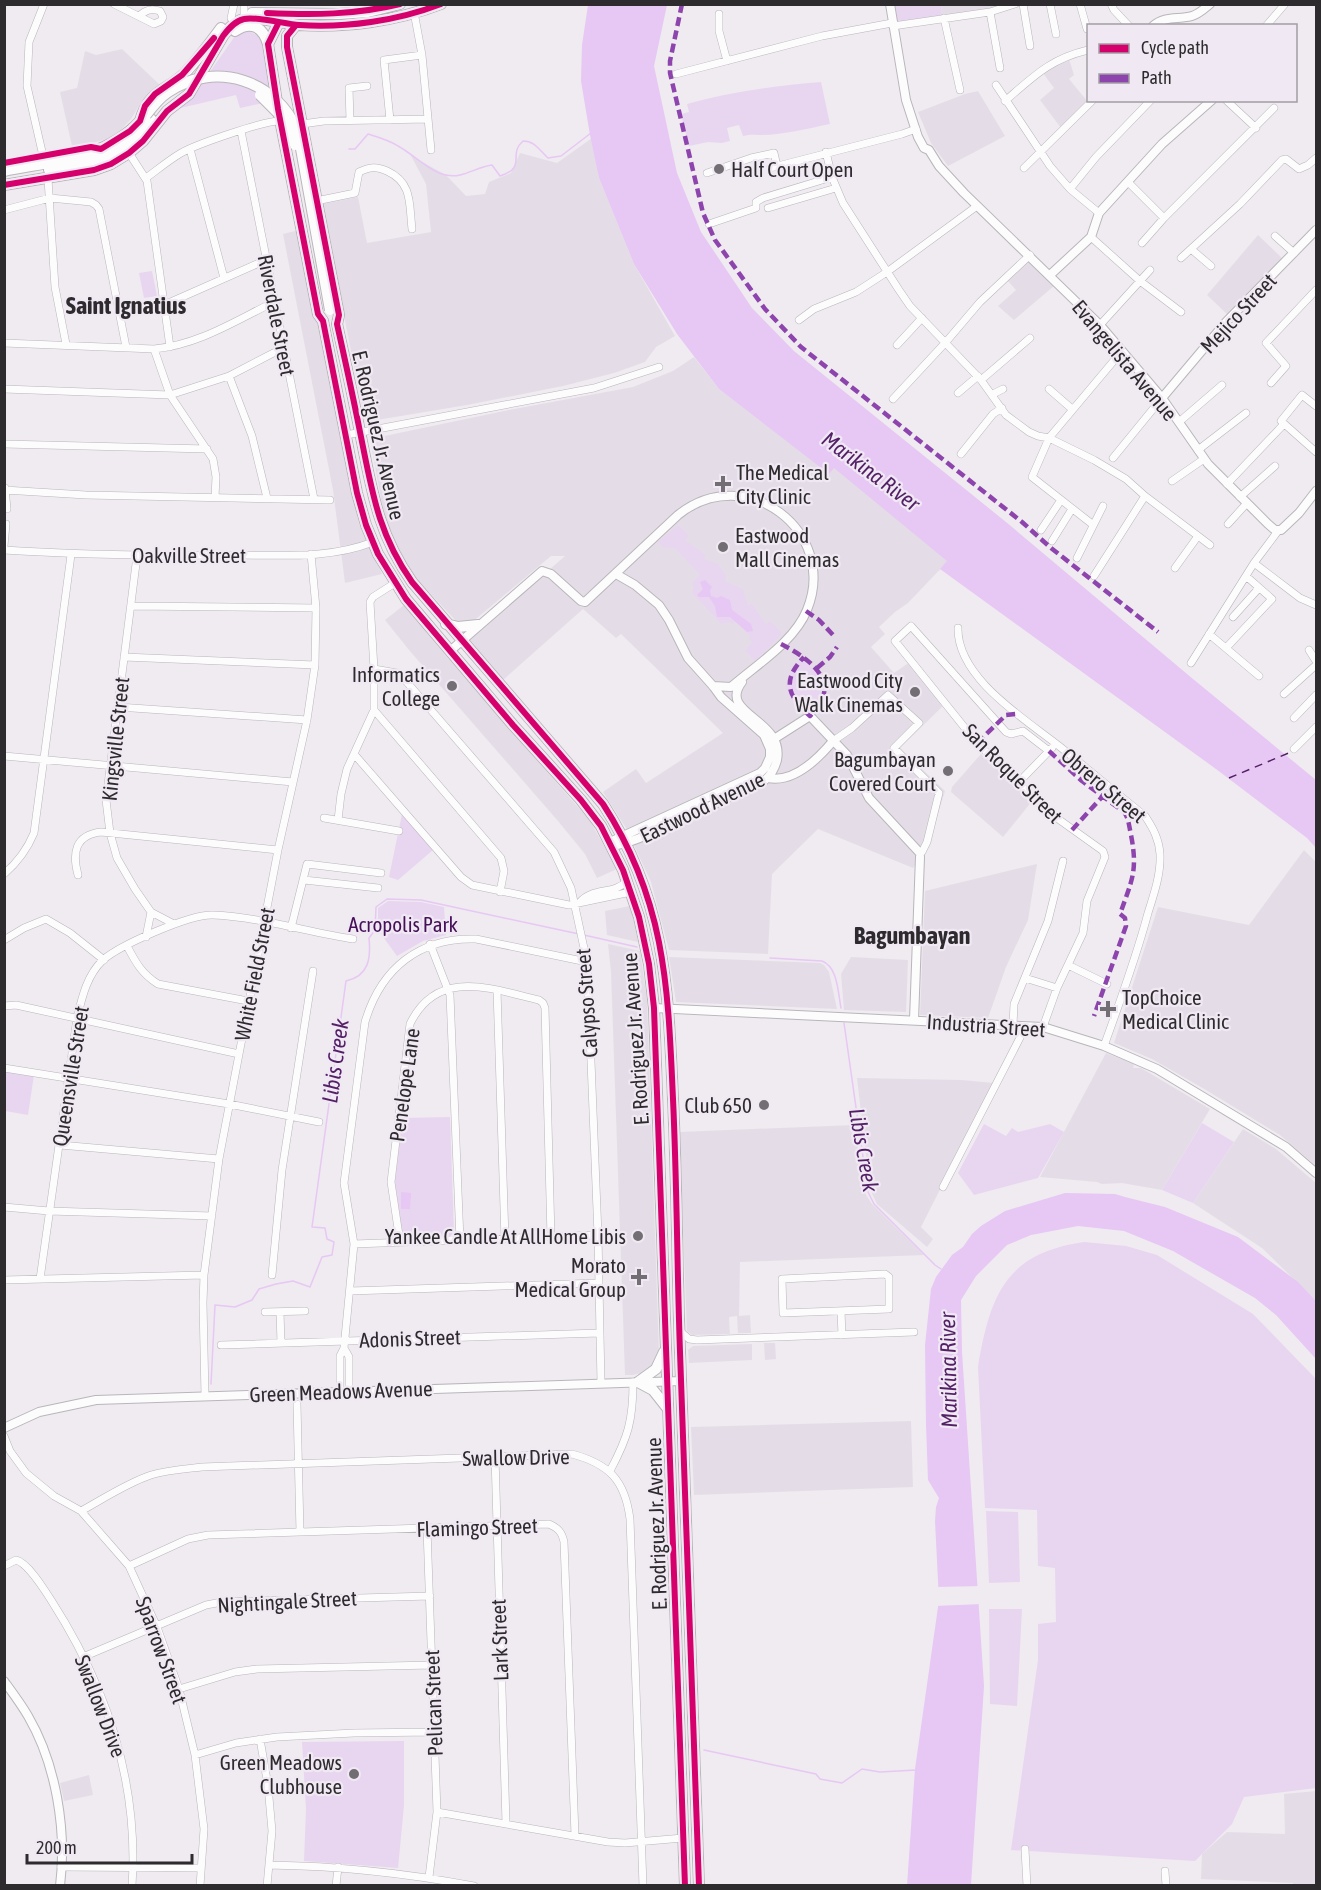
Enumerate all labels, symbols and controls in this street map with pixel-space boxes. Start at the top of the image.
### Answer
legend [1087,24,1297,102]
text: Cycle path [1141,37,1209,58]
text: Path [1141,67,1172,88]
place label: Half Court Open [731,157,854,181]
marker: Half Court Open [712,162,726,176]
street label: Riverdale Street [253,252,301,378]
street label: Mejico Street [1195,268,1281,358]
district label: Saint Ignatius [66,292,187,319]
street label: Evangelista Avenue [1068,295,1182,425]
street label: E. Rodriguez Jr. Avenue [348,348,410,522]
water label: Marikina River [817,426,926,517]
place label: The Medical City Clinic [736,460,829,508]
marker: The Medical City Clinic [714,475,732,493]
place label: Eastwood Mall Cinemas [735,523,839,571]
marker: Eastwood Mall Cinemas [716,540,730,554]
street label: Oakville Street [132,543,246,567]
place label: Informatics College [352,662,440,710]
place label: Eastwood City Walk Cinemas [795,668,903,716]
street label: Kingsville Street [97,676,133,802]
marker: Informatics College [445,679,459,693]
marker: Eastwood City Walk Cinemas [908,685,922,699]
street label: San Roque Street [958,718,1068,828]
street label: Obrero Street [1057,743,1151,827]
place label: Bagumbayan Covered Court [829,747,936,795]
marker: Bagumbayan Covered Court [941,764,955,778]
street label: Eastwood Avenue [636,767,768,847]
street label: White Field Street [229,905,279,1043]
park label: Acropolis Park [348,912,458,936]
district label: Bagumbayan [854,922,970,949]
street label: Calypso Street [570,948,602,1058]
street label: E. Rodriguez Jr. Avenue [617,952,653,1126]
place label: TopChoice Medical Clinic [1122,985,1229,1033]
marker: TopChoice Medical Clinic [1099,1000,1117,1018]
street label: Queensville Street [47,1004,93,1148]
street label: Industria Street [926,1009,1046,1041]
water label: Libis Creek [316,1017,354,1105]
street label: Penelope Lane [384,1027,424,1143]
place label: Club 650 [684,1093,752,1117]
marker: Club 650 [757,1098,771,1112]
water label: Libis Creek [844,1106,884,1194]
place label: Yankee Candle At AllHome Libis [385,1224,626,1248]
marker: Yankee Candle At AllHome Libis [631,1229,645,1243]
place label: Morato Medical Group [514,1253,626,1301]
marker: Morato Medical Group [630,1268,648,1286]
water label: Marikina River [934,1310,962,1428]
street label: Adonis Street [359,1324,461,1352]
street label: Green Meadows Avenue [249,1376,433,1406]
street label: E. Rodriguez Jr. Avenue [641,1437,671,1611]
street label: Swallow Drive [462,1444,570,1470]
street label: Flamingo Street [416,1513,538,1541]
street label: Nightingale Street [217,1585,357,1617]
street label: Sparrow Street [132,1593,192,1707]
street label: Lark Street [486,1598,512,1682]
street label: Pelican Street [419,1649,447,1757]
street label: Swallow Drive [71,1652,131,1760]
place label: Green Meadows Clubhouse [220,1750,342,1798]
marker: Green Meadows Clubhouse [347,1767,361,1781]
scale bar [27,1827,192,1865]
text: 200 m [36,1837,77,1858]

